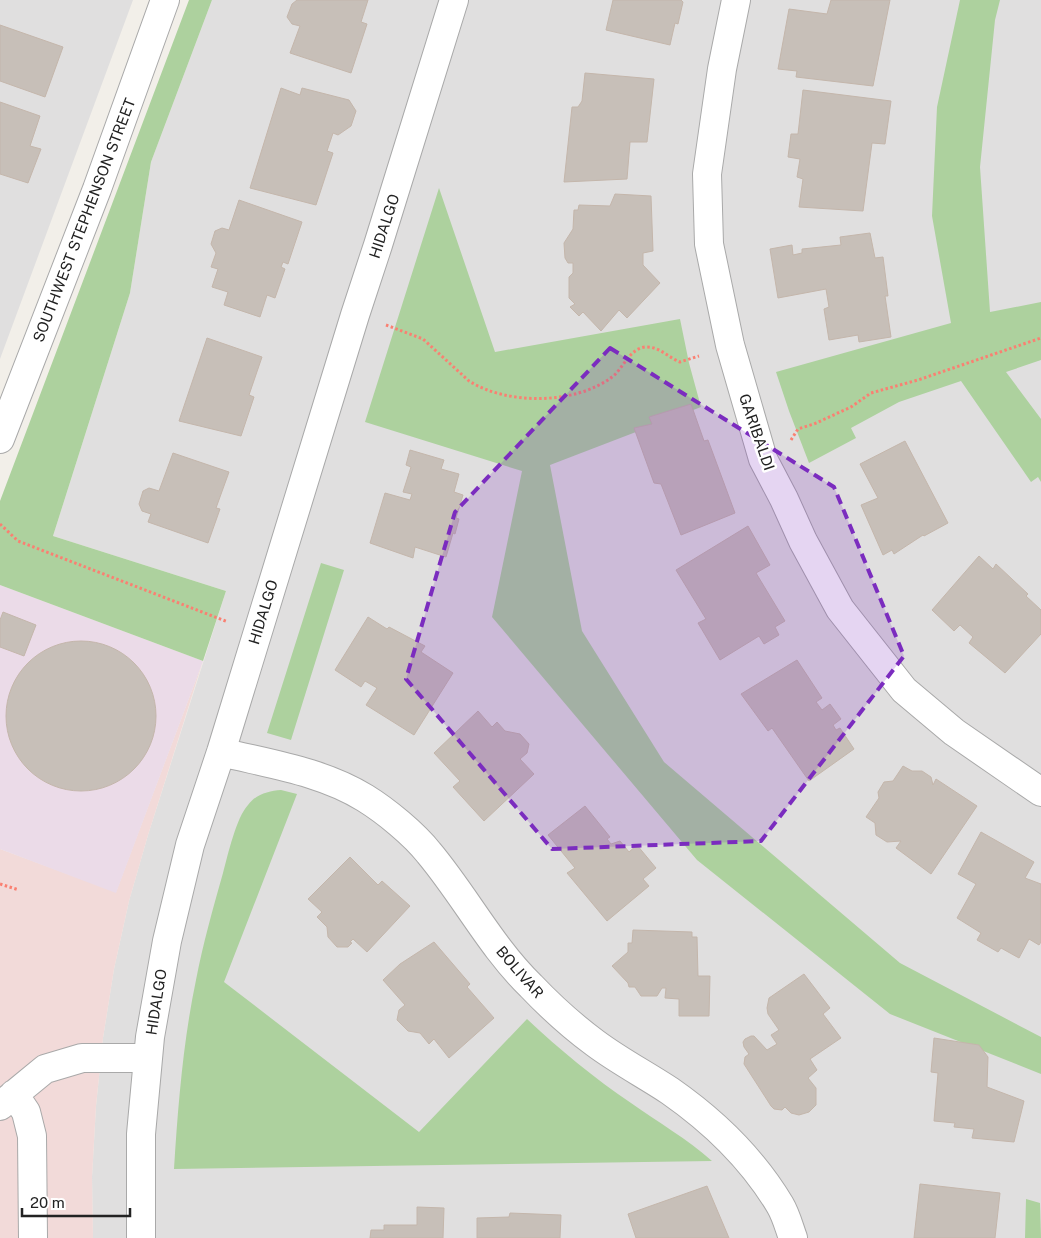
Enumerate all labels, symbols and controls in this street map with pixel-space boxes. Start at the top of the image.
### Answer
street label: SOUTHWEST STEPHENSON STREET [29,96,139,344]
street label: HIDALGO [366,192,402,260]
street label: GARIBALDI [736,391,778,473]
street label: HIDALGO [245,578,281,646]
street label: BOLIVAR [493,943,547,1001]
street label: HIDALGO [142,968,170,1036]
scale bar [22,1186,130,1218]
text: 20 m [30,1194,65,1211]

